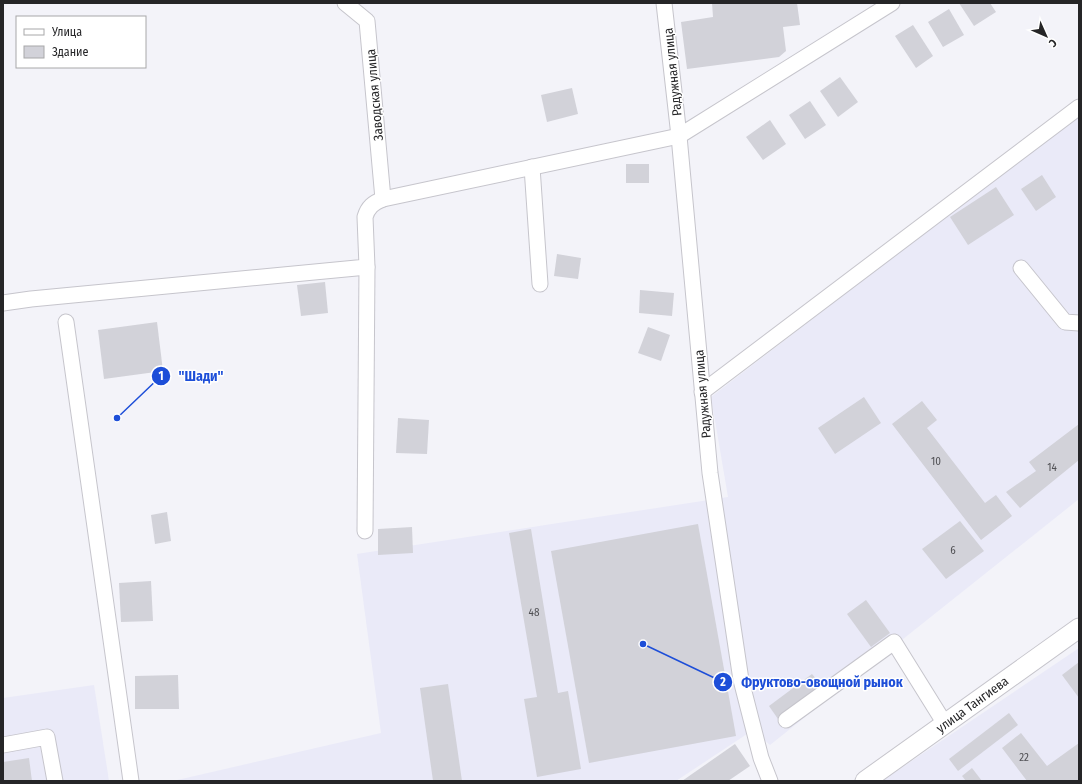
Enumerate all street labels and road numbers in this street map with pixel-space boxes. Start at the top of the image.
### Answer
street label: Радужная улица [660,27,685,117]
street label: Заводская улица [363,48,386,142]
street label: Радужная улица [691,349,714,439]
street label: улица Тангиева [933,673,1011,736]

